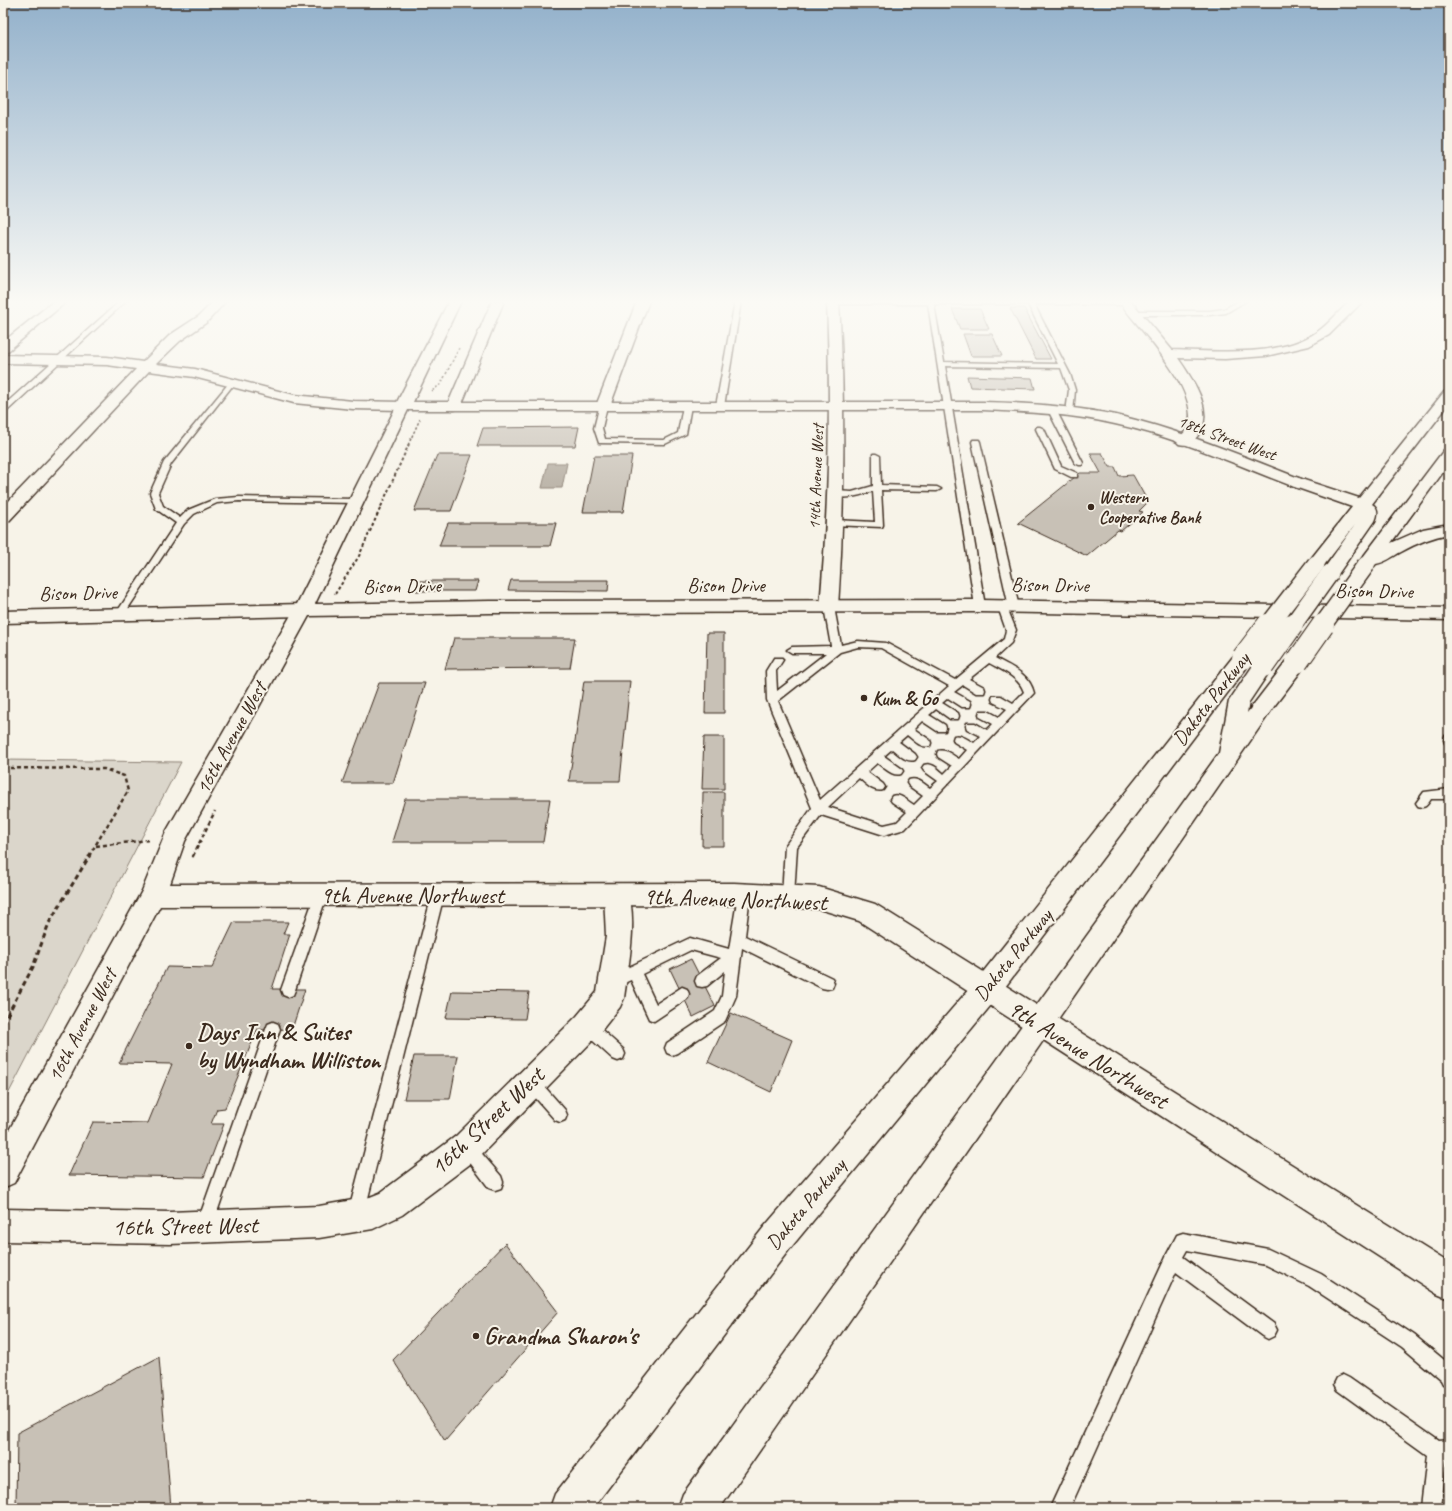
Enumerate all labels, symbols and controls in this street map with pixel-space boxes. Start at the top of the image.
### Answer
street label: 18th Street West [1175,411,1281,466]
street label: 14th Avenue West [804,422,828,530]
place label: Western Cooperative Bank [1099,487,1202,528]
marker: Western Cooperative Bank [1086,502,1096,512]
street label: Bison Drive [1011,572,1091,598]
street label: Bison Drive [363,573,443,599]
street label: Bison Drive [687,573,766,598]
street label: Bison Drive [1335,578,1415,604]
street label: Bison Drive [39,580,119,606]
street label: Dakota Parkway [1167,646,1256,751]
street label: 16th Avenue West [190,675,274,798]
place label: Kum & Go [872,686,940,711]
marker: Kum & Go [859,693,869,703]
street label: 9th Avenue Northwest [320,880,506,910]
street label: 9th Avenue Northwest [643,881,829,917]
street label: Dakota Parkway [968,902,1059,1006]
street label: 16th Avenue West [42,961,124,1086]
street label: 9th Avenue Northwest [1002,993,1175,1116]
place label: Days Inn & Suites by Wyndham Williston [197,1017,382,1075]
marker: Days Inn & Suites by Wyndham Williston [184,1041,194,1051]
street label: 16th Street West [424,1059,552,1181]
street label: Dakota Parkway [761,1152,853,1255]
street label: 16th Street West [112,1210,260,1242]
place label: Grandma Sharon's [484,1321,640,1351]
marker: Grandma Sharon's [471,1331,481,1341]

